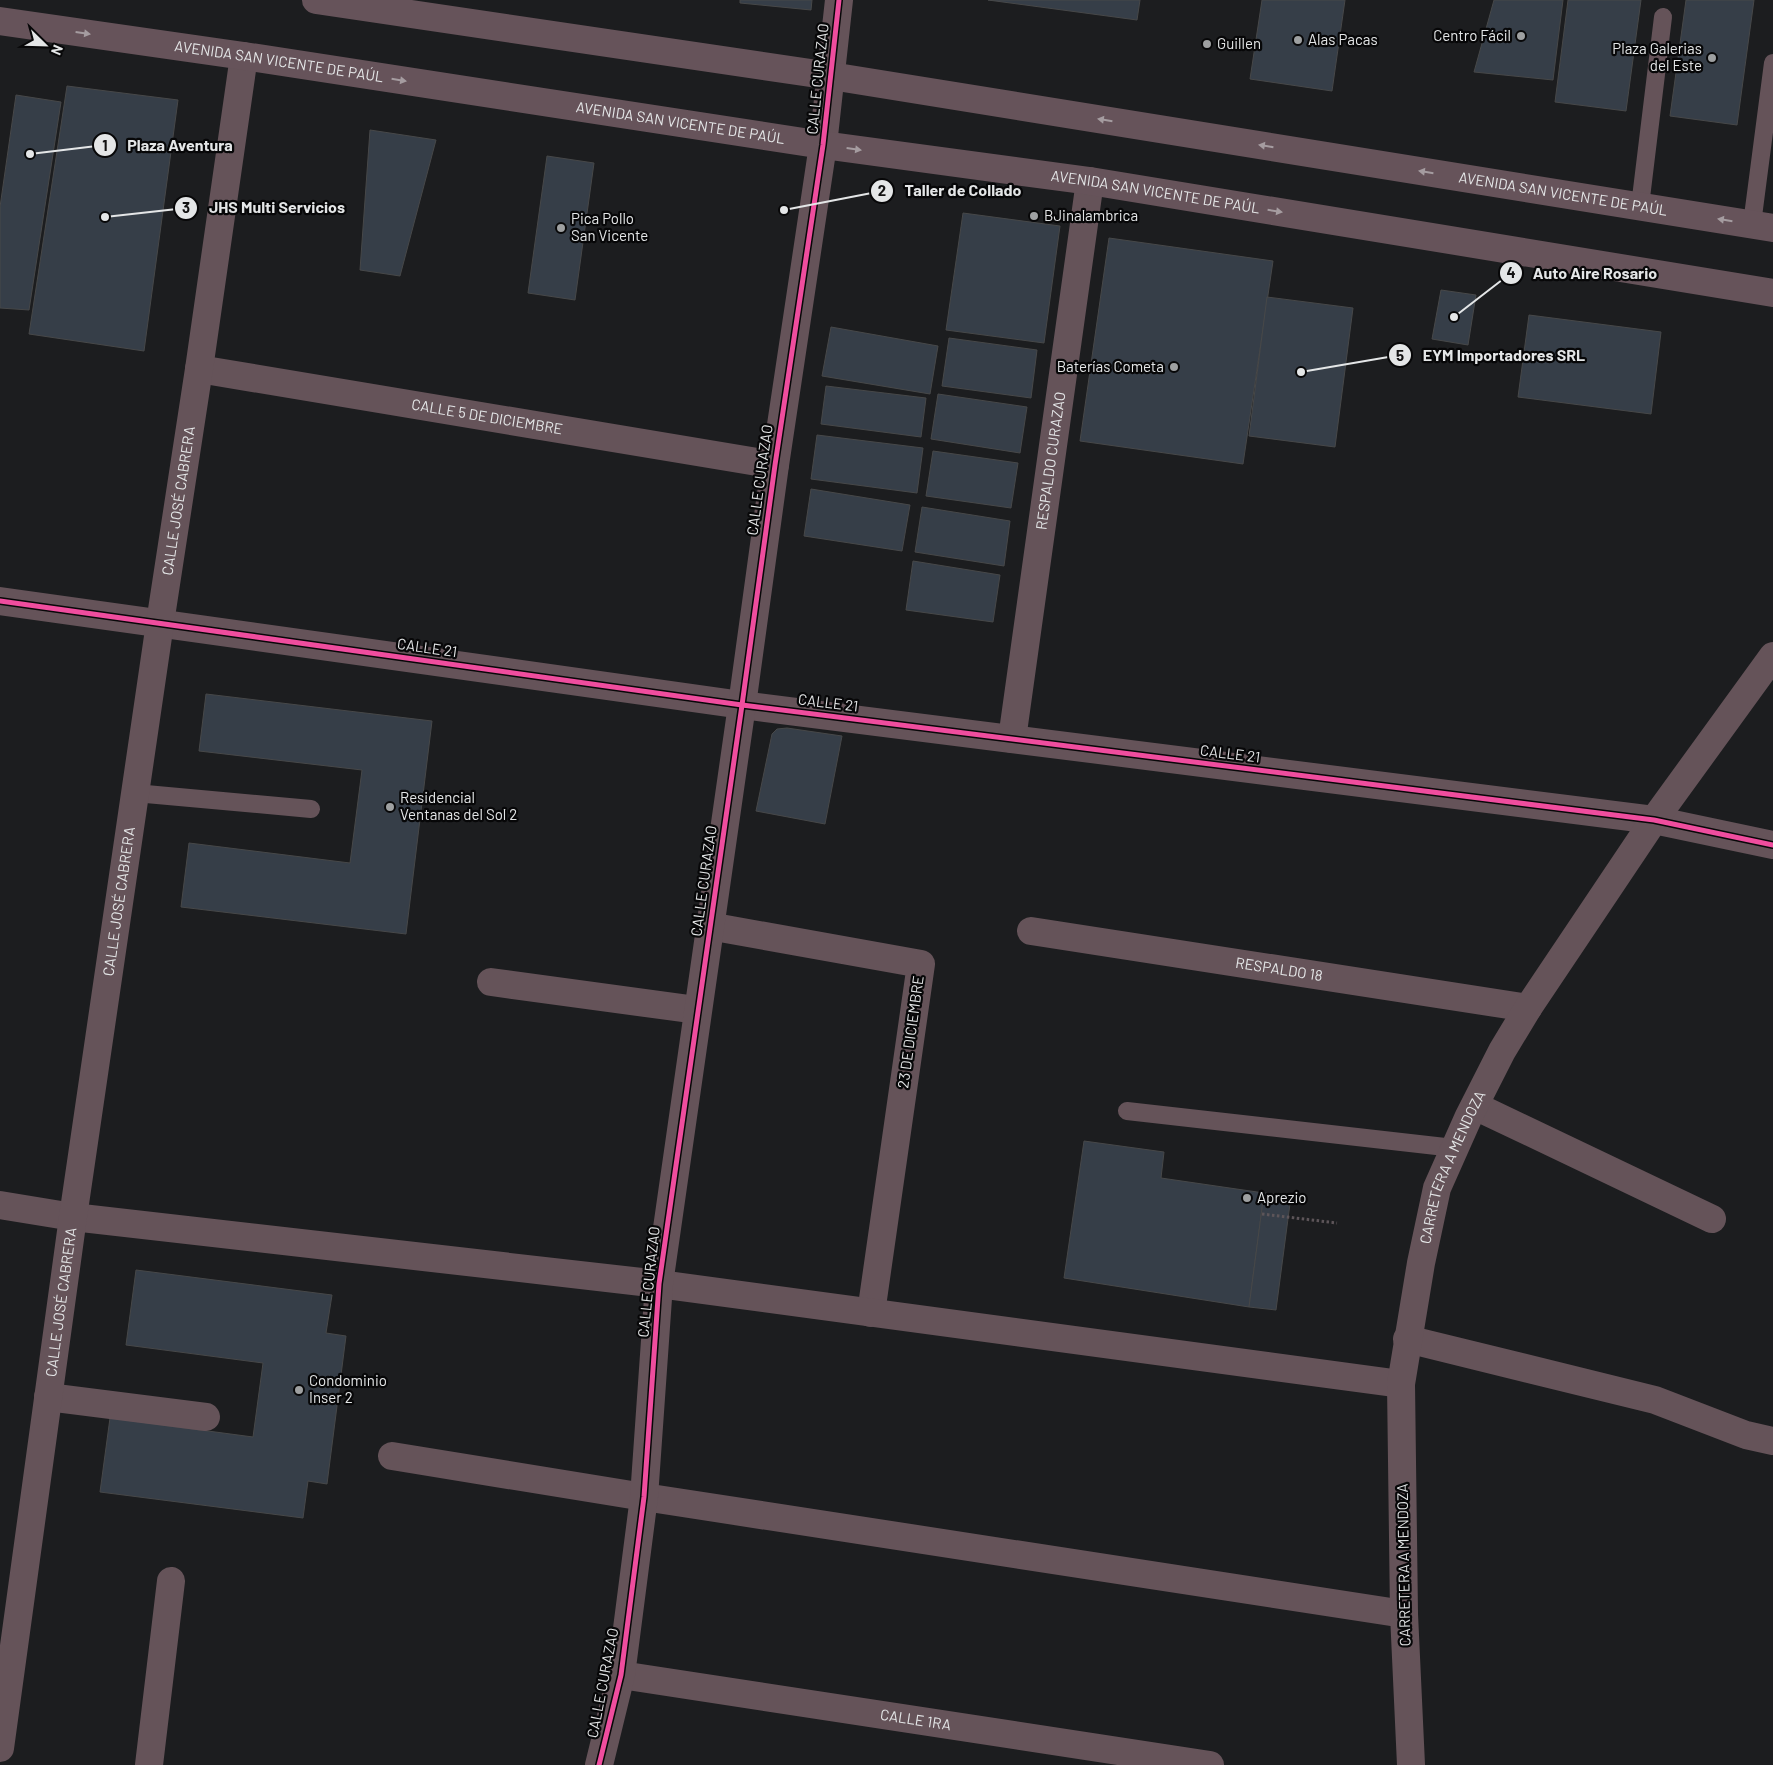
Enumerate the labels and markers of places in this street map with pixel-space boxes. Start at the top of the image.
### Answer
place label: Centro Fácil [1433,26,1511,44]
place label: Alas Pacas [1308,30,1378,48]
marker: Centro Fácil [1515,30,1527,42]
place label: Guillen [1217,34,1261,52]
marker: Alas Pacas [1292,34,1304,46]
marker: Guillen [1201,38,1213,50]
place label: Plaza Galerias del Este [1612,39,1702,74]
marker: Plaza Galerias del Este [1706,52,1718,64]
callout: Plaza Aventura [93,130,243,161]
callout: Taller de Collado [869,175,1031,206]
callout: JHS Multi Servicios [174,192,355,223]
place label: BJinalambrica [1044,206,1138,224]
place label: Pica Pollo San Vicente [571,209,648,244]
marker: BJinalambrica [1028,210,1040,222]
marker: Pica Pollo San Vicente [555,222,567,234]
callout: Auto Aire Rosario [1498,257,1668,288]
callout: EYM Importadores SRL [1388,340,1595,371]
place label: Baterías Cometa [1057,357,1164,375]
marker: Baterías Cometa [1168,361,1180,373]
place label: Residencial Ventanas del Sol 2 [400,788,517,823]
marker: Residencial Ventanas del Sol 2 [384,801,396,813]
place label: Aprezio [1257,1188,1306,1206]
marker: Aprezio [1241,1192,1253,1204]
place label: Condominio Inser 2 [309,1371,387,1406]
marker: Condominio Inser 2 [293,1384,305,1396]

